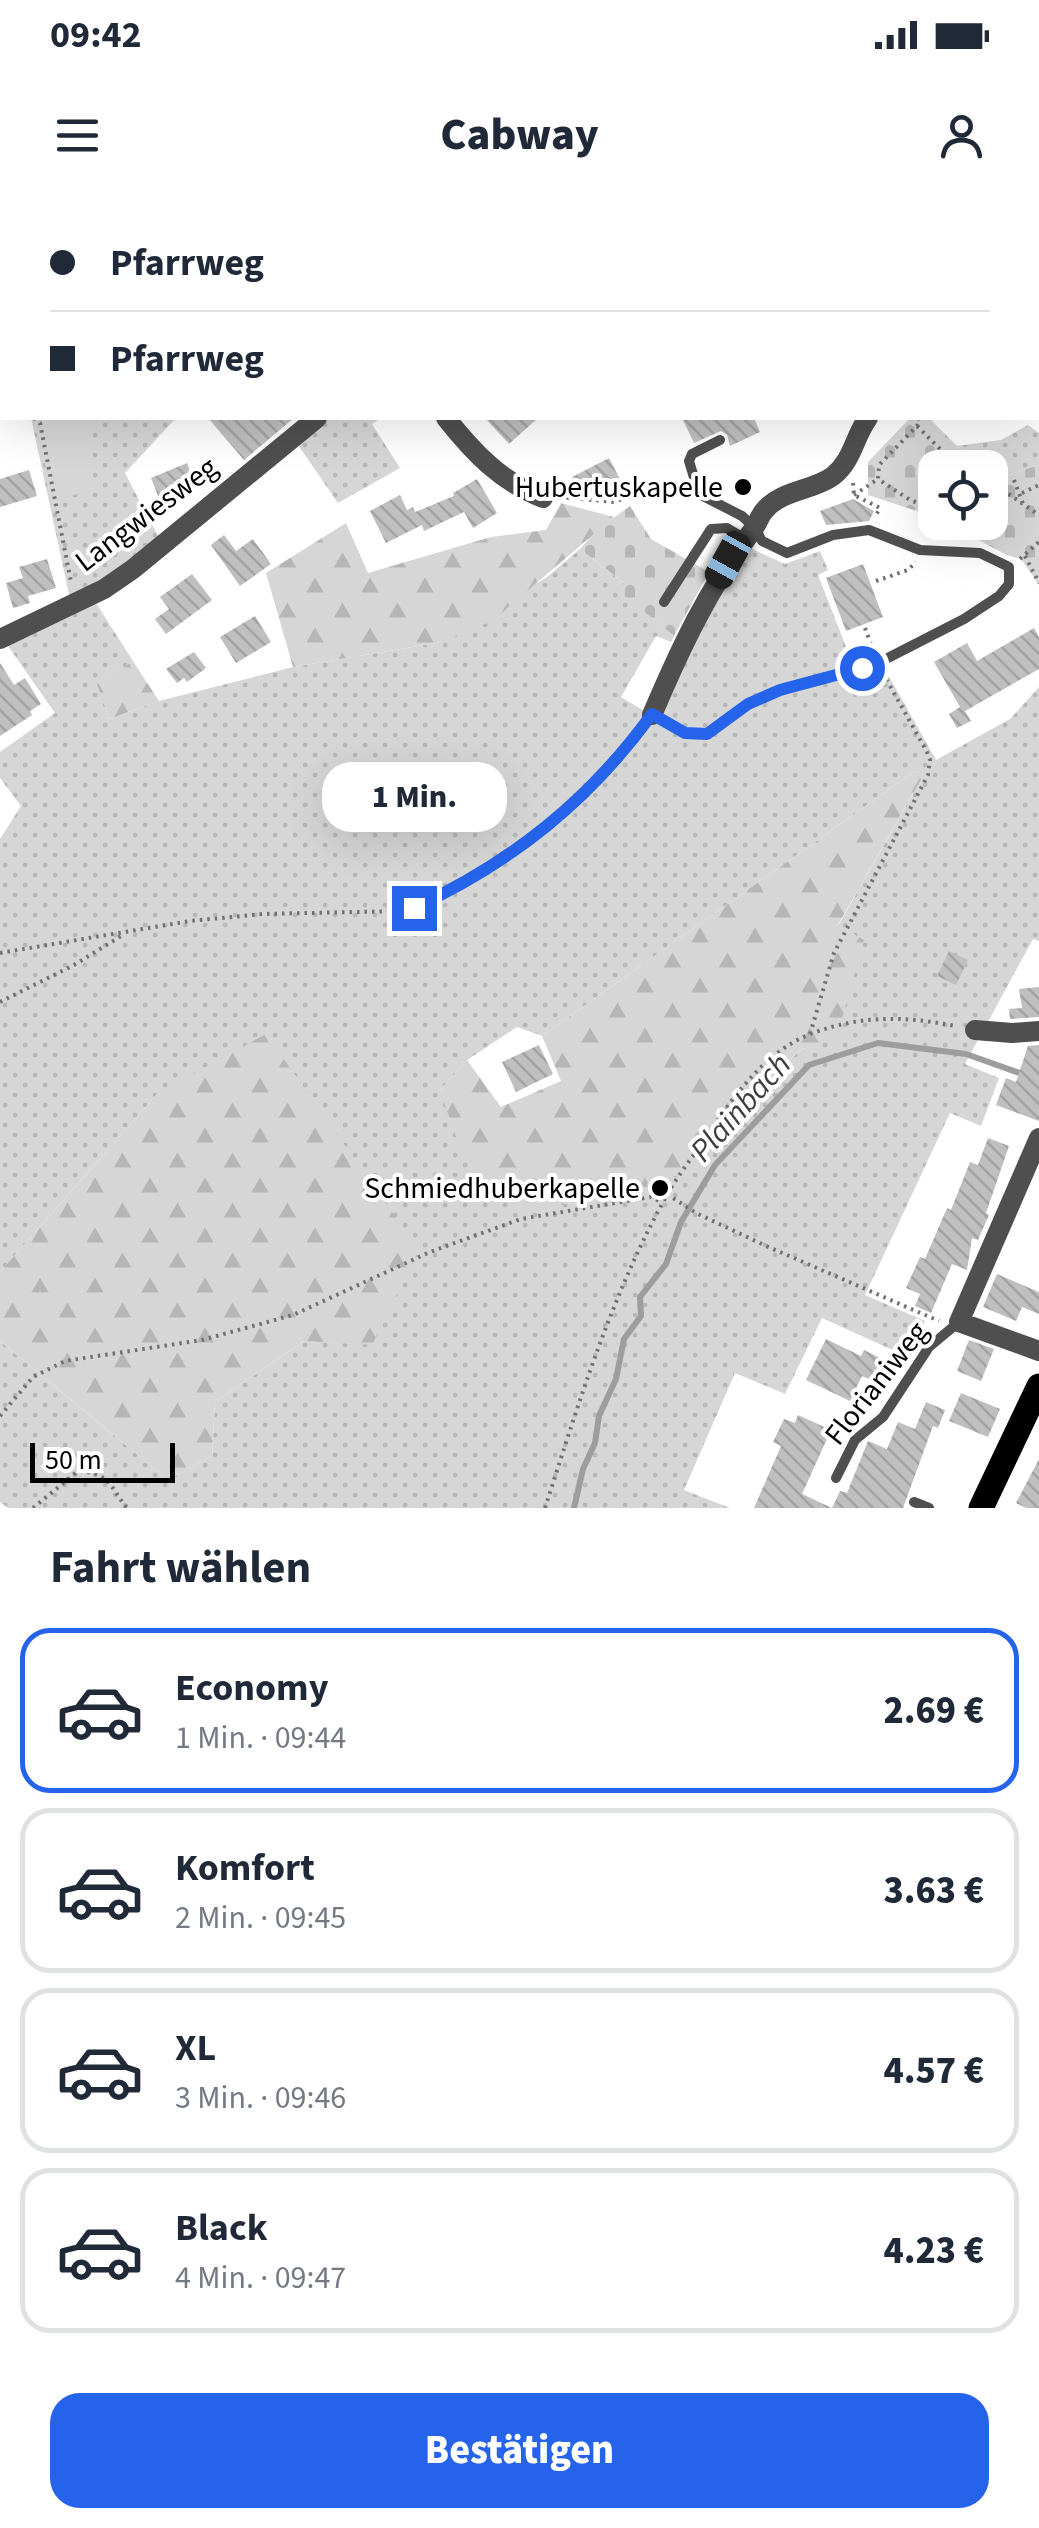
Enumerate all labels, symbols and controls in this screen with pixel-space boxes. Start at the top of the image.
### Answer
text: 09:42 [50,8,142,62]
text: Cabway [440,103,599,167]
icon: menu [50,108,105,163]
icon: person [934,108,989,163]
text: Pfarrweg [110,236,264,290]
text: Pfarrweg [110,332,264,386]
street label: Langwiesweg [66,446,227,582]
map controls [918,450,1008,540]
button: locate [918,450,1008,540]
place label: Hubertuskapelle [515,466,723,509]
marker: Hubertuskapelle [732,476,754,498]
car [700,526,756,594]
route start [840,646,885,691]
callout: 1 Min. [322,763,506,833]
text: 1 Min. [372,774,457,820]
route end [392,886,437,931]
water label: Plainbach [679,1043,802,1172]
place label: Schmiedhuberkapelle [364,1167,640,1210]
marker: Schmiedhuberkapelle [649,1177,671,1199]
street label: Florianiweg [814,1312,938,1454]
scale bar [30,1438,175,1482]
text: 50 m [45,1440,102,1480]
text: Fahrt wählen [50,1536,311,1600]
text: Economy [175,1661,328,1715]
icon: car [55,1666,145,1756]
text: 2.69 € [883,1684,984,1738]
text: 1 Min. · 09:44 [175,1715,346,1761]
text: Komfort [175,1841,315,1895]
icon: car [55,1846,145,1936]
text: 3.63 € [883,1864,984,1918]
text: 2 Min. · 09:45 [175,1895,346,1941]
text: XL [175,2021,216,2075]
icon: car [55,2026,145,2116]
text: 4.57 € [883,2044,984,2098]
text: 3 Min. · 09:46 [175,2075,346,2121]
text: Black [175,2201,268,2255]
icon: car [55,2206,145,2296]
text: 4.23 € [883,2224,984,2278]
text: 4 Min. · 09:47 [175,2255,346,2301]
button: Bestätigen [50,2393,989,2508]

